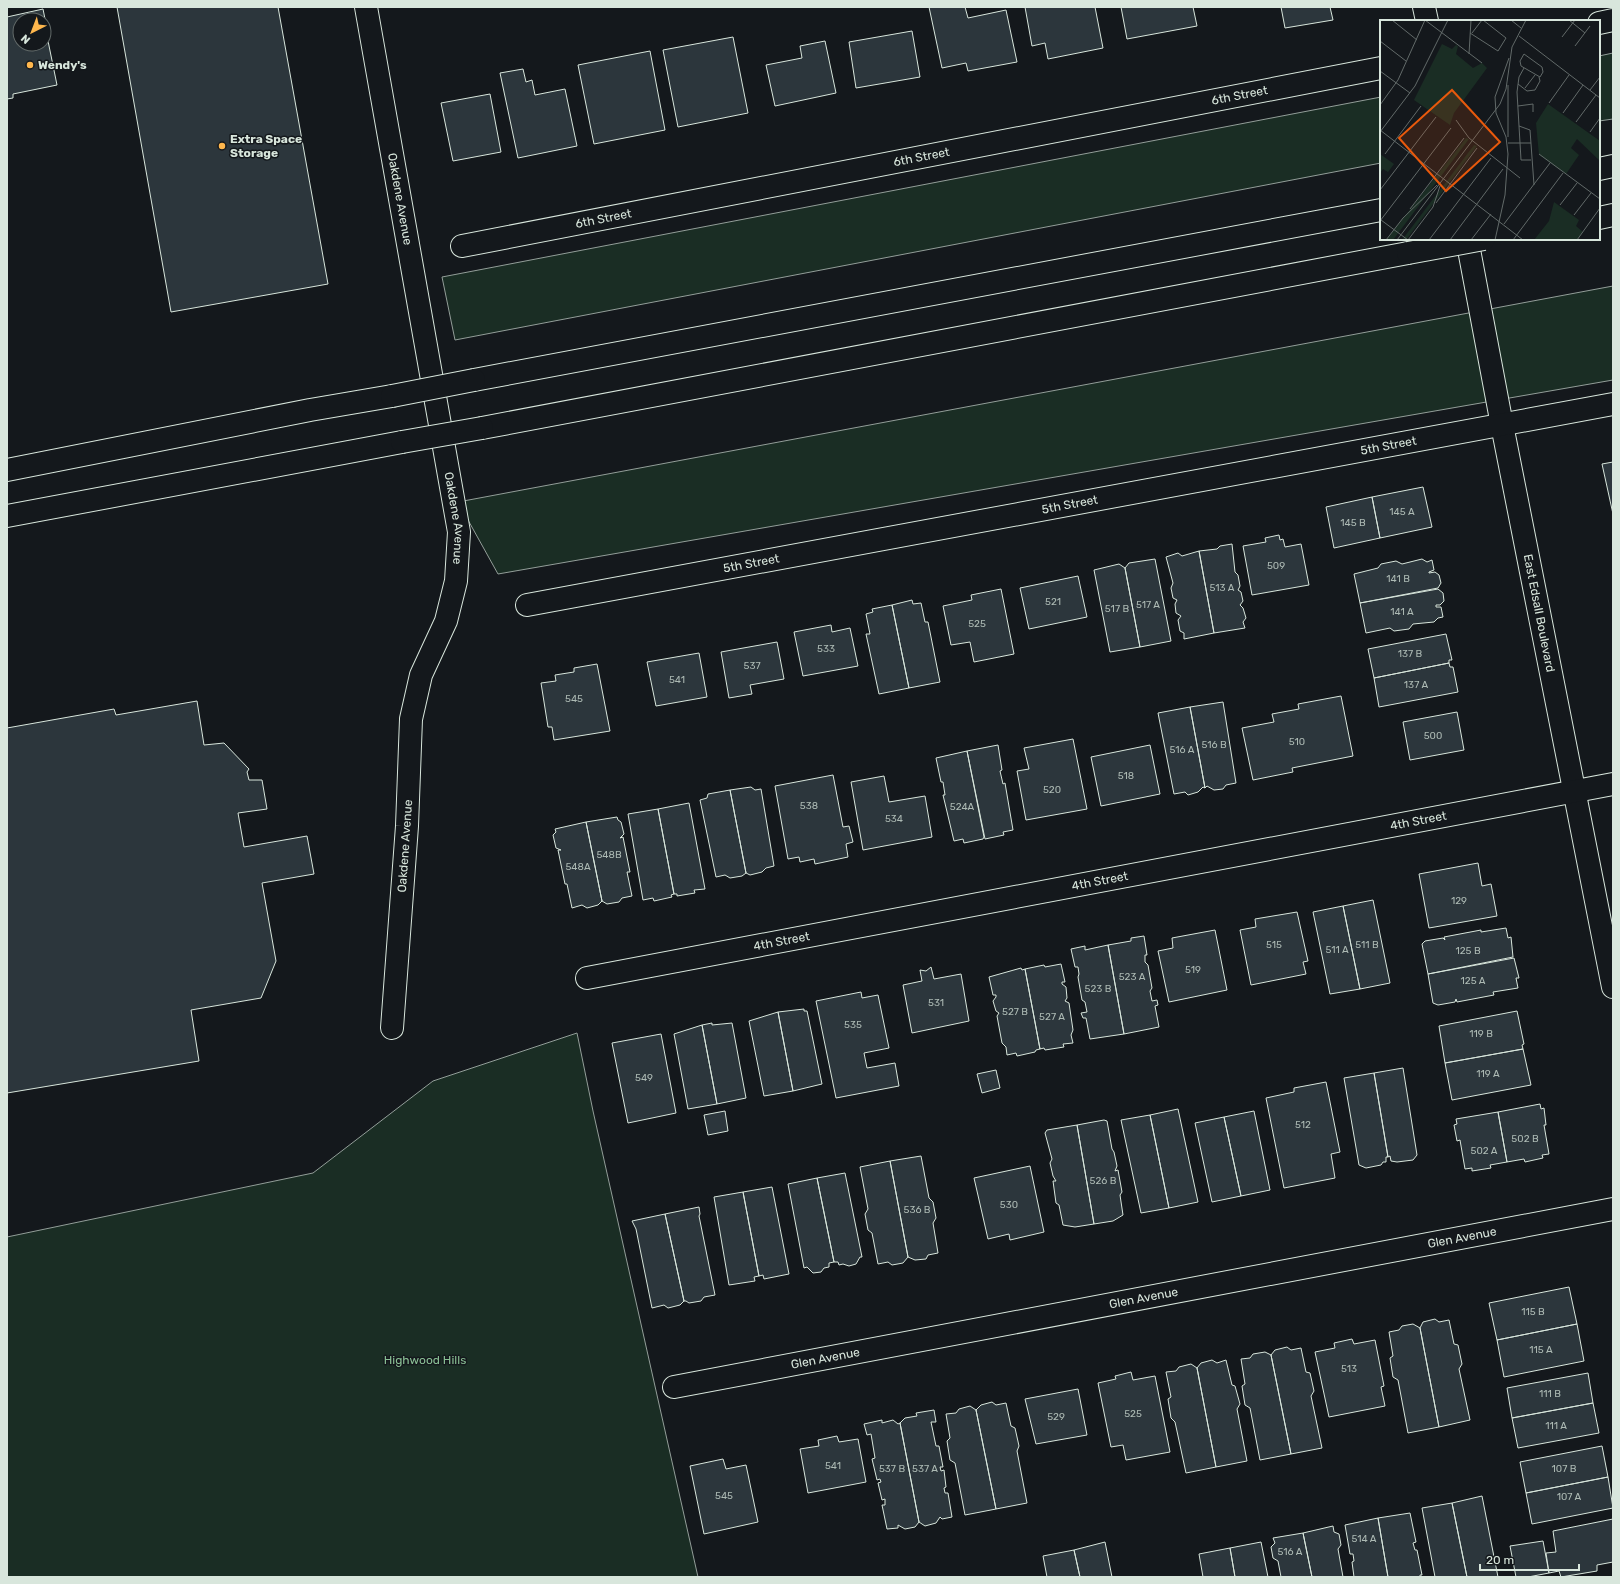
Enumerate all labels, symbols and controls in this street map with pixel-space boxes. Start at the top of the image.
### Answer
north arrow [12,12,52,52]
inset map [1380,20,1600,240]
text: N [18,32,33,47]
place label: Wendy's [38,58,87,72]
marker: Wendy's [25,60,35,70]
street label: 6th Street [1210,83,1269,108]
place label: Extra Space Storage [230,132,302,160]
marker: Extra Space Storage [217,141,227,151]
street label: 6th Street [892,145,951,169]
street label: Oakdene Avenue [385,152,415,246]
street label: 6th Street [574,206,633,231]
street label: 5th Street [1359,433,1418,458]
street label: Oakdene Avenue [442,471,466,565]
street label: 5th Street [1041,492,1099,517]
house number: 145 A [1389,506,1415,518]
house number: 145 B [1340,517,1366,529]
street label: 5th Street [722,551,781,576]
street label: East Edsall Boulevard [1521,553,1558,673]
house number: 509 [1267,560,1285,572]
house number: 141 B [1386,573,1410,585]
house number: 513 A [1210,582,1235,594]
house number: 521 [1045,596,1061,608]
house number: 517 A [1136,599,1160,611]
house number: 517 B [1105,603,1129,615]
house number: 141 A [1390,606,1414,618]
house number: 525 [968,618,986,630]
house number: 533 [817,643,835,655]
house number: 137 B [1398,648,1423,660]
house number: 537 [743,660,761,672]
house number: 541 [669,674,685,686]
house number: 137 A [1404,679,1428,691]
house number: 545 [565,693,583,705]
house number: 500 [1424,730,1442,742]
house number: 510 [1289,736,1305,748]
house number: 516 B [1201,739,1227,751]
house number: 516 A [1170,744,1195,756]
house number: 518 [1118,770,1134,782]
house number: 520 [1043,784,1061,796]
street label: Oakdene Avenue [395,799,415,893]
house number: 538 [800,800,818,812]
house number: 524A [950,801,975,813]
street label: 4th Street [1389,809,1448,833]
house number: 534 [885,813,903,825]
house number: 548B [596,849,622,861]
house number: 548A [565,861,591,873]
street label: 4th Street [1071,869,1130,893]
house number: 129 [1451,895,1467,907]
street label: 4th Street [752,929,811,953]
house number: 515 [1266,939,1282,951]
house number: 511 B [1355,939,1379,951]
house number: 511 A [1325,944,1349,956]
house number: 125 B [1455,945,1481,957]
house number: 519 [1185,964,1201,976]
house number: 523 A [1119,971,1146,983]
house number: 125 A [1461,975,1486,987]
house number: 523 B [1085,983,1112,995]
house number: 531 [928,997,944,1009]
house number: 527 B [1002,1006,1028,1018]
house number: 527 A [1039,1011,1065,1023]
house number: 535 [844,1019,862,1031]
house number: 119 B [1469,1028,1493,1040]
house number: 119 A [1476,1068,1500,1080]
house number: 549 [635,1072,653,1084]
house number: 512 [1295,1119,1311,1131]
house number: 502 B [1511,1133,1539,1145]
house number: 502 A [1470,1145,1498,1157]
house number: 526 B [1090,1175,1117,1187]
house number: 530 [1000,1199,1018,1211]
house number: 536 B [903,1204,931,1216]
street label: Glen Avenue [1426,1224,1498,1251]
street label: Glen Avenue [1108,1285,1180,1311]
house number: 115 B [1521,1306,1545,1318]
house number: 115 A [1529,1344,1553,1356]
street label: Glen Avenue [790,1345,861,1372]
park label: Highwood Hills [384,1353,466,1367]
house number: 513 [1341,1363,1357,1375]
house number: 111 B [1539,1388,1561,1400]
house number: 525 [1124,1408,1142,1420]
house number: 529 [1047,1411,1065,1423]
house number: 111 A [1545,1420,1567,1432]
house number: 541 [825,1460,841,1472]
house number: 537 B [879,1463,905,1475]
house number: 537 A [912,1463,938,1475]
house number: 107 B [1552,1463,1577,1475]
house number: 545 [715,1490,733,1502]
house number: 107 A [1557,1491,1582,1503]
house number: 514 A [1351,1533,1377,1545]
house number: 516 A [1278,1546,1303,1558]
scale bar [1480,1546,1579,1572]
text: 20 m [1486,1553,1514,1567]

